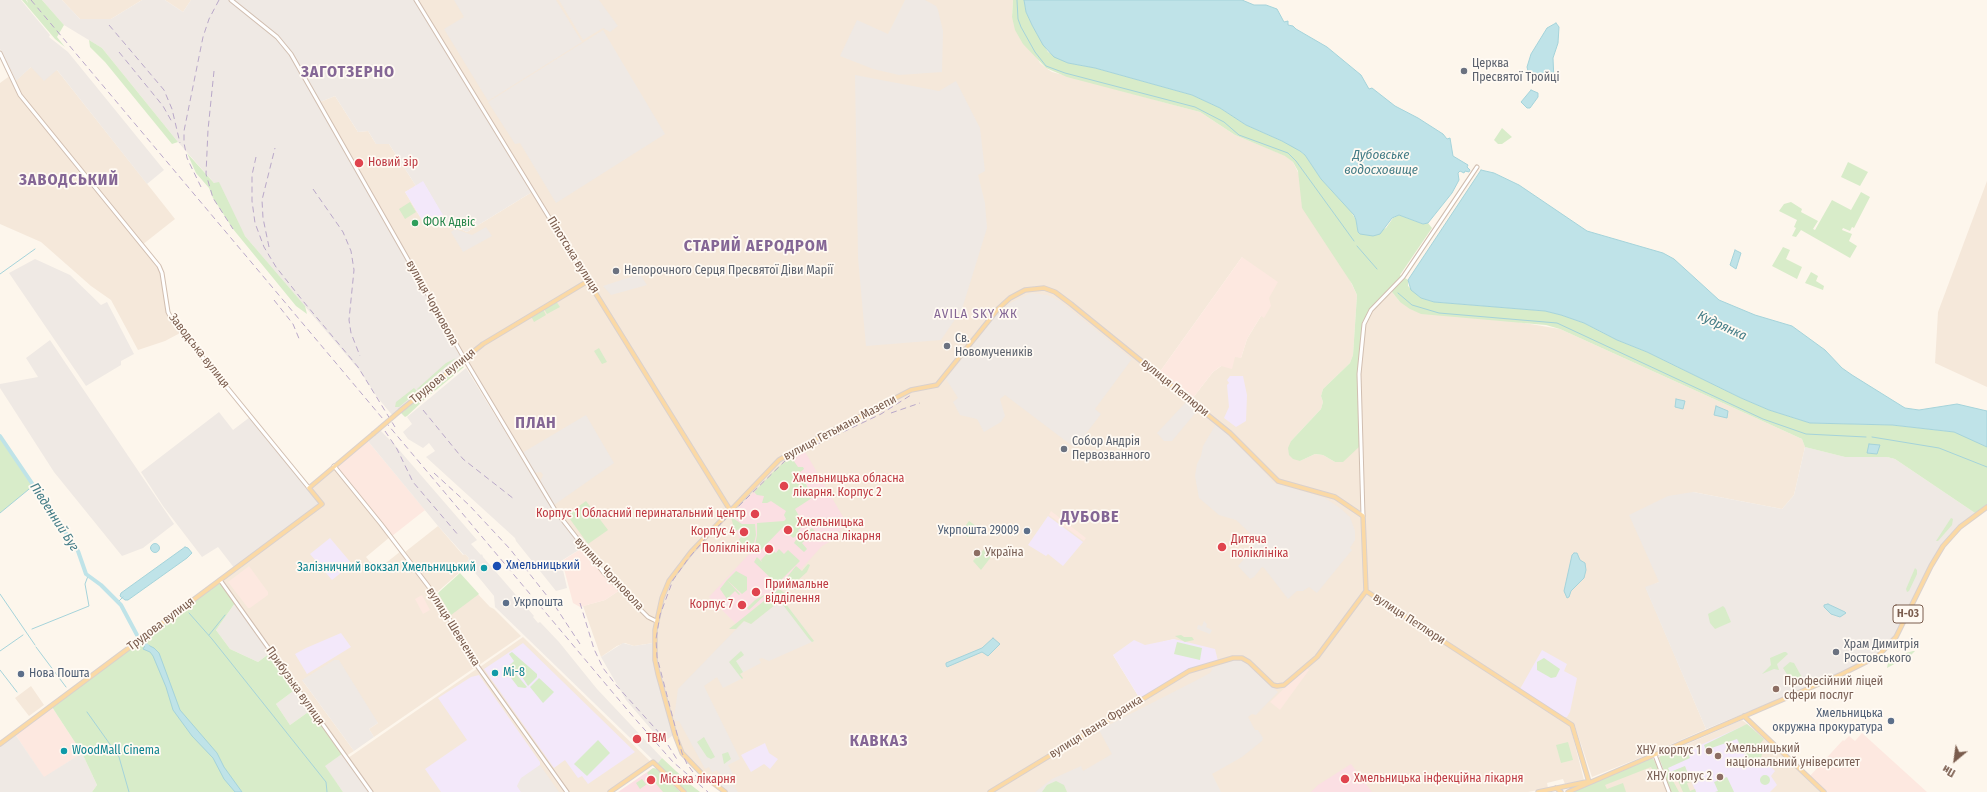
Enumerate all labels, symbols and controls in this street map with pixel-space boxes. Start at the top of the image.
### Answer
place label: Церква Пресвятої Тройці [1472,57,1559,85]
district label: ЗАГОТЗЕРНО [301,63,395,83]
marker: Церква Пресвятої Тройці [1459,66,1469,76]
water label: Дубовське водосховище [1344,147,1418,178]
place label: Новий зір [368,156,418,170]
marker: Новий зір [353,157,365,169]
district label: ЗАВОДСЬКИЙ [19,171,119,191]
street label: Пілотська вулиця [544,214,602,296]
place label: ФОК Адвіс [423,216,475,230]
marker: ФОК Адвіс [410,218,420,228]
district label: СТАРИЙ АЕРОДРОМ [684,237,828,257]
street label: вулиця Чорновола [403,258,461,348]
place label: Непорочного Серця Пресвятої Діви Марії [624,264,833,278]
marker: Непорочного Серця Пресвятої Діви Марії [611,266,621,276]
district label: AVILA SKY ЖК [934,306,1018,322]
water label: Кудрянка [1695,308,1749,344]
street label: Заводська вулиця [165,311,233,391]
place label: Св. Новомучеників [955,332,1033,360]
marker: Св. Новомучеників [942,341,952,351]
street label: Трудова вулиця [407,345,479,407]
street label: вулиця Петлюри [1138,356,1212,420]
street label: вулиця Гетьмана Мазепи [781,392,899,464]
district label: ПЛАН [515,414,557,434]
place label: Собор Андрія Первозванного [1072,435,1150,463]
marker: Собор Андрія Первозванного [1059,444,1069,454]
place label: Хмельницька обласна лікарня. Корпус 2 [793,472,904,500]
water label: Південний Буг [26,480,82,554]
marker: Хмельницька обласна лікарня. Корпус 2 [778,480,790,492]
place label: Корпус 1 Обласний перинатальний центр [536,507,746,521]
marker: Корпус 1 Обласний перинатальний центр [749,508,761,520]
district label: ДУБОВЕ [1061,508,1119,528]
place label: Хмельницька обласна лікарня [797,516,881,544]
marker: Хмельницька обласна лікарня [782,524,794,536]
place label: Укрпошта 29009 [938,524,1019,538]
place label: Корпус 4 [691,525,735,539]
marker: Корпус 4 [738,526,750,538]
marker: Укрпошта 29009 [1022,526,1032,536]
place label: Дитяча поліклініка [1231,533,1288,561]
street label: вулиця Чорновола [571,534,647,614]
marker: Дитяча поліклініка [1216,541,1228,553]
place label: Поліклініка [702,542,760,556]
marker: Поліклініка [763,543,775,555]
place label: Україна [985,546,1024,560]
marker: Україна [972,548,982,558]
place label: Хмельницький [506,559,580,573]
marker: Хмельницький [491,560,503,572]
place label: Залізничний вокзал Хмельницький [297,561,476,575]
marker: Залізничний вокзал Хмельницький [479,563,489,573]
place label: Приймальне відділення [765,578,829,606]
street label: вулиця Шевченка [423,585,483,669]
marker: Приймальне відділення [750,586,762,598]
street label: вулиця Петлюри [1370,590,1448,648]
street label: Трудова вулиця [125,594,197,654]
place label: Укрпошта [514,596,563,610]
marker: Укрпошта [501,598,511,608]
place label: Корпус 7 [690,598,733,612]
marker: Корпус 7 [736,599,748,611]
road number: Н-03 [1893,605,1923,623]
place label: Храм Димитрія Ростовського [1844,638,1919,666]
street label: Прибузька вулиця [263,644,327,728]
marker: Храм Димитрія Ростовського [1831,647,1841,657]
place label: Mi-8 [503,666,525,680]
place label: Нова Пошта [29,667,90,681]
marker: Mi-8 [490,668,500,678]
marker: Нова Пошта [16,669,26,679]
place label: Професійний ліцей сфери послуг [1784,675,1883,703]
marker: Професійний ліцей сфери послуг [1771,684,1781,694]
street label: вулиця Івана Франка [1047,692,1145,762]
place label: Хмельницька окружна прокуратура [1772,707,1883,735]
marker: Хмельницька окружна прокуратура [1886,716,1896,726]
place label: ТВМ [646,732,667,746]
district label: КАВКАЗ [850,732,908,752]
marker: ТВМ [631,733,643,745]
north arrow [1935,740,1975,780]
place label: Хмельницький національний університет [1726,742,1860,770]
place label: WoodMall Cinema [72,744,160,758]
place label: ХНУ корпус 1 [1637,744,1701,758]
marker: WoodMall Cinema [59,746,69,756]
marker: ХНУ корпус 1 [1704,746,1714,756]
marker: Хмельницький національний університет [1713,751,1723,761]
text: Пн [1940,762,1958,780]
place label: ХНУ корпус 2 [1647,770,1712,784]
place label: Хмельницька інфекційна лікарня [1354,772,1524,786]
marker: ХНУ корпус 2 [1715,772,1725,782]
place label: Міська лікарня [660,773,736,787]
marker: Хмельницька інфекційна лікарня [1339,773,1351,785]
marker: Міська лікарня [645,774,657,786]

